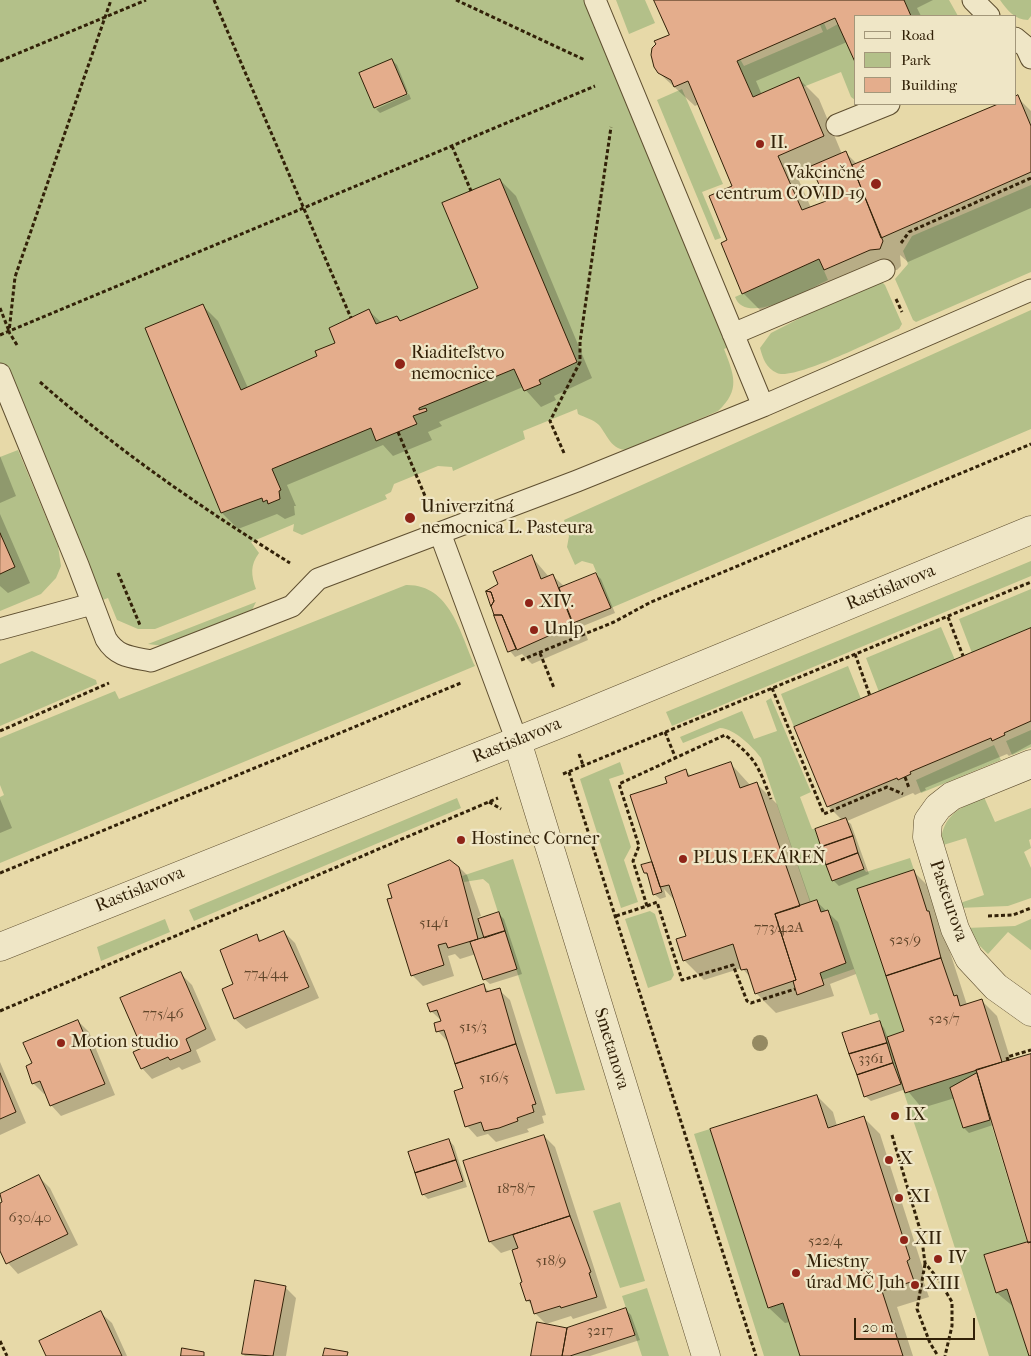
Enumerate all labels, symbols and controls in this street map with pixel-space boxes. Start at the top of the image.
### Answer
legend [854,15,1016,105]
text: Road [901,26,934,44]
text: Park [901,51,931,69]
text: Building [901,76,957,94]
place label: II. [770,133,788,155]
marker: II. [754,138,766,150]
place label: Vakcinčné centrum COVID-19 [716,163,865,205]
marker: Vakcinčné centrum COVID-19 [869,177,883,191]
place label: Riaditeľstvo nemocnice [411,343,504,386]
marker: Riaditeľstvo nemocnice [393,357,407,371]
place label: Univerzitná nemocnica L. Pasteura [421,497,593,540]
marker: Univerzitná nemocnica L. Pasteura [403,511,417,525]
street label: Rastislavova [843,560,939,616]
place label: XIV. [539,592,574,614]
marker: XIV. [523,597,535,609]
place label: Unlp [544,619,583,641]
marker: Unlp [528,624,540,636]
street label: Rastislavova [469,713,565,769]
place label: Hostinec Corner [471,829,599,851]
marker: Hostinec Corner [455,834,467,846]
place label: PLUS LEKÁREŇ [693,848,826,870]
marker: PLUS LEKÁREŇ [677,853,689,865]
street label: Pasteurova [924,857,972,945]
street label: Rastislavova [92,862,188,918]
house number: 514/1 [419,914,449,932]
house number: 773/42A [754,919,804,937]
house number: 525/9 [889,931,921,949]
house number: 774/44 [244,965,288,983]
house number: 775/46 [142,1005,184,1023]
street label: Smetanova [588,1006,634,1092]
house number: 525/7 [928,1010,960,1028]
house number: 515/3 [459,1018,487,1036]
place label: Motion studio [71,1032,178,1054]
marker: Motion studio [55,1037,67,1049]
house number: 3361 [858,1050,884,1068]
house number: 516/5 [479,1069,509,1087]
place label: IX [905,1105,926,1127]
marker: IX [889,1110,901,1122]
place label: X [899,1149,913,1171]
marker: X [883,1154,895,1166]
house number: 1878/7 [497,1180,535,1198]
place label: XI [909,1187,930,1209]
marker: XI [893,1192,905,1204]
house number: 630/40 [9,1209,51,1227]
place label: XII [914,1229,942,1251]
house number: 522/4 [808,1232,842,1250]
marker: XII [898,1234,910,1246]
place label: IV [948,1248,967,1270]
house number: 518/9 [536,1252,566,1270]
place label: Miestny úrad MČ Juh [806,1252,905,1294]
marker: IV [932,1253,944,1265]
marker: Miestny úrad MČ Juh [790,1267,802,1279]
place label: XIII [925,1274,960,1296]
marker: XIII [909,1279,921,1291]
scale bar [856,1308,977,1340]
text: 20 m [862,1318,894,1336]
house number: 3217 [587,1322,613,1340]

